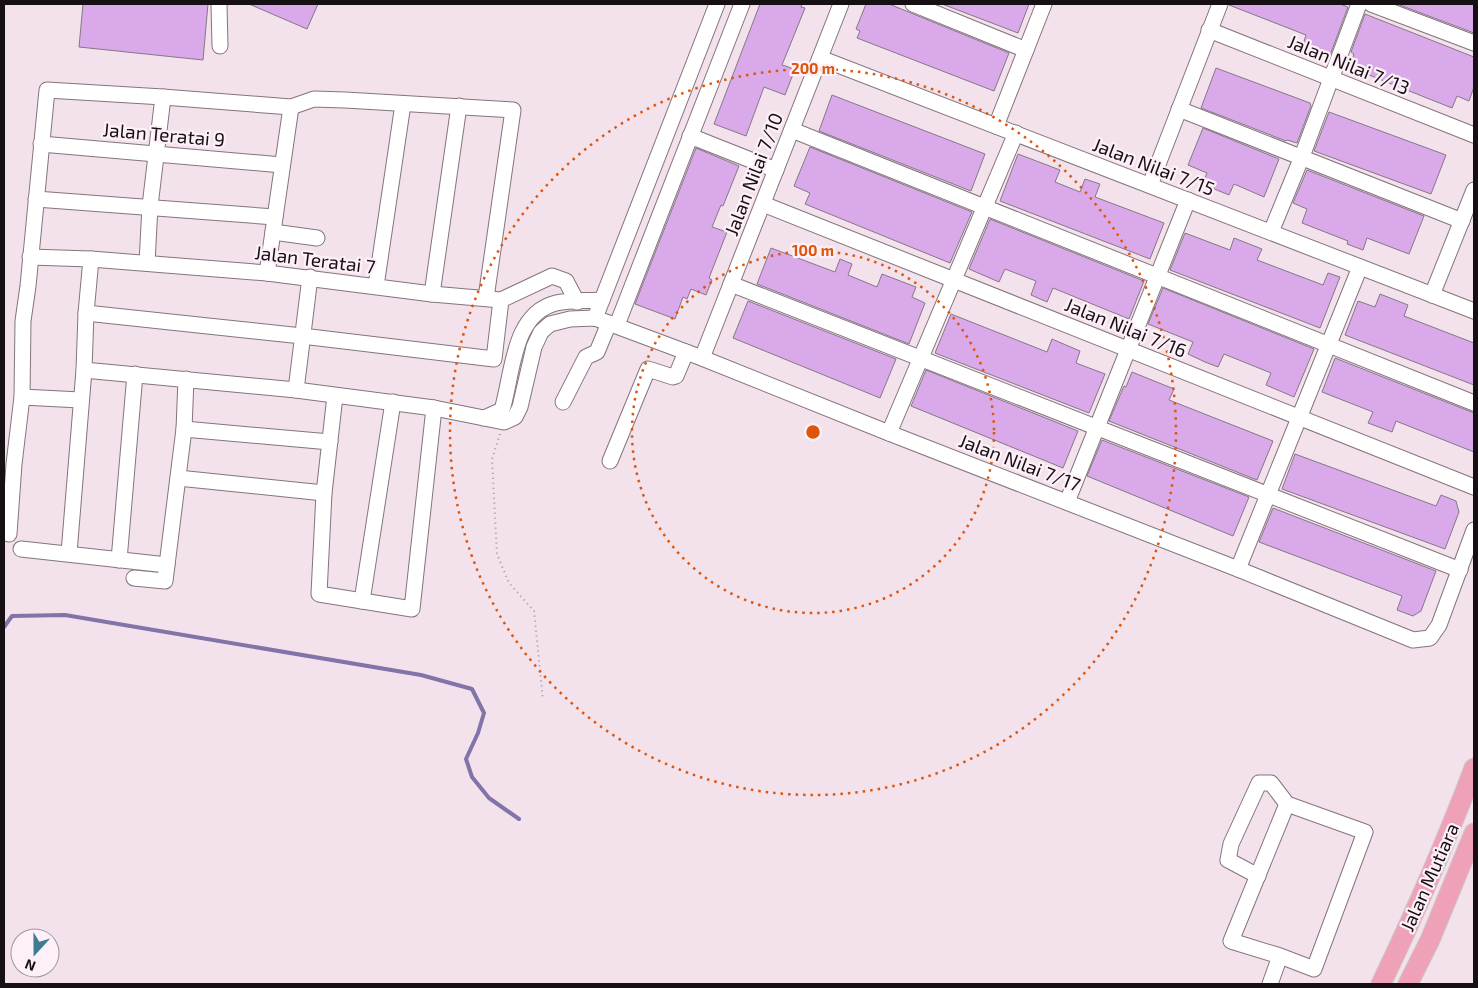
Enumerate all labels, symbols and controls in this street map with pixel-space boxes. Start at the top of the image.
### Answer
street label: Jalan Nilai 7/13 [1285,29,1413,99]
text: 200 m [791,59,835,77]
street label: Jalan Nilai 7/10 [719,109,787,239]
street label: Jalan Teratai 9 [102,117,226,151]
street label: Jalan Nilai 7/15 [1090,132,1218,200]
street label: Jalan Teratai 7 [253,240,377,278]
text: 100 m [792,241,834,259]
street label: Jalan Nilai 7/16 [1062,292,1190,362]
centre of rings [804,423,822,441]
street label: Jalan Nilai 7/17 [956,428,1084,496]
street label: Jalan Mutiara [1395,819,1463,935]
north arrow [10,928,60,978]
text: N [22,956,38,975]

